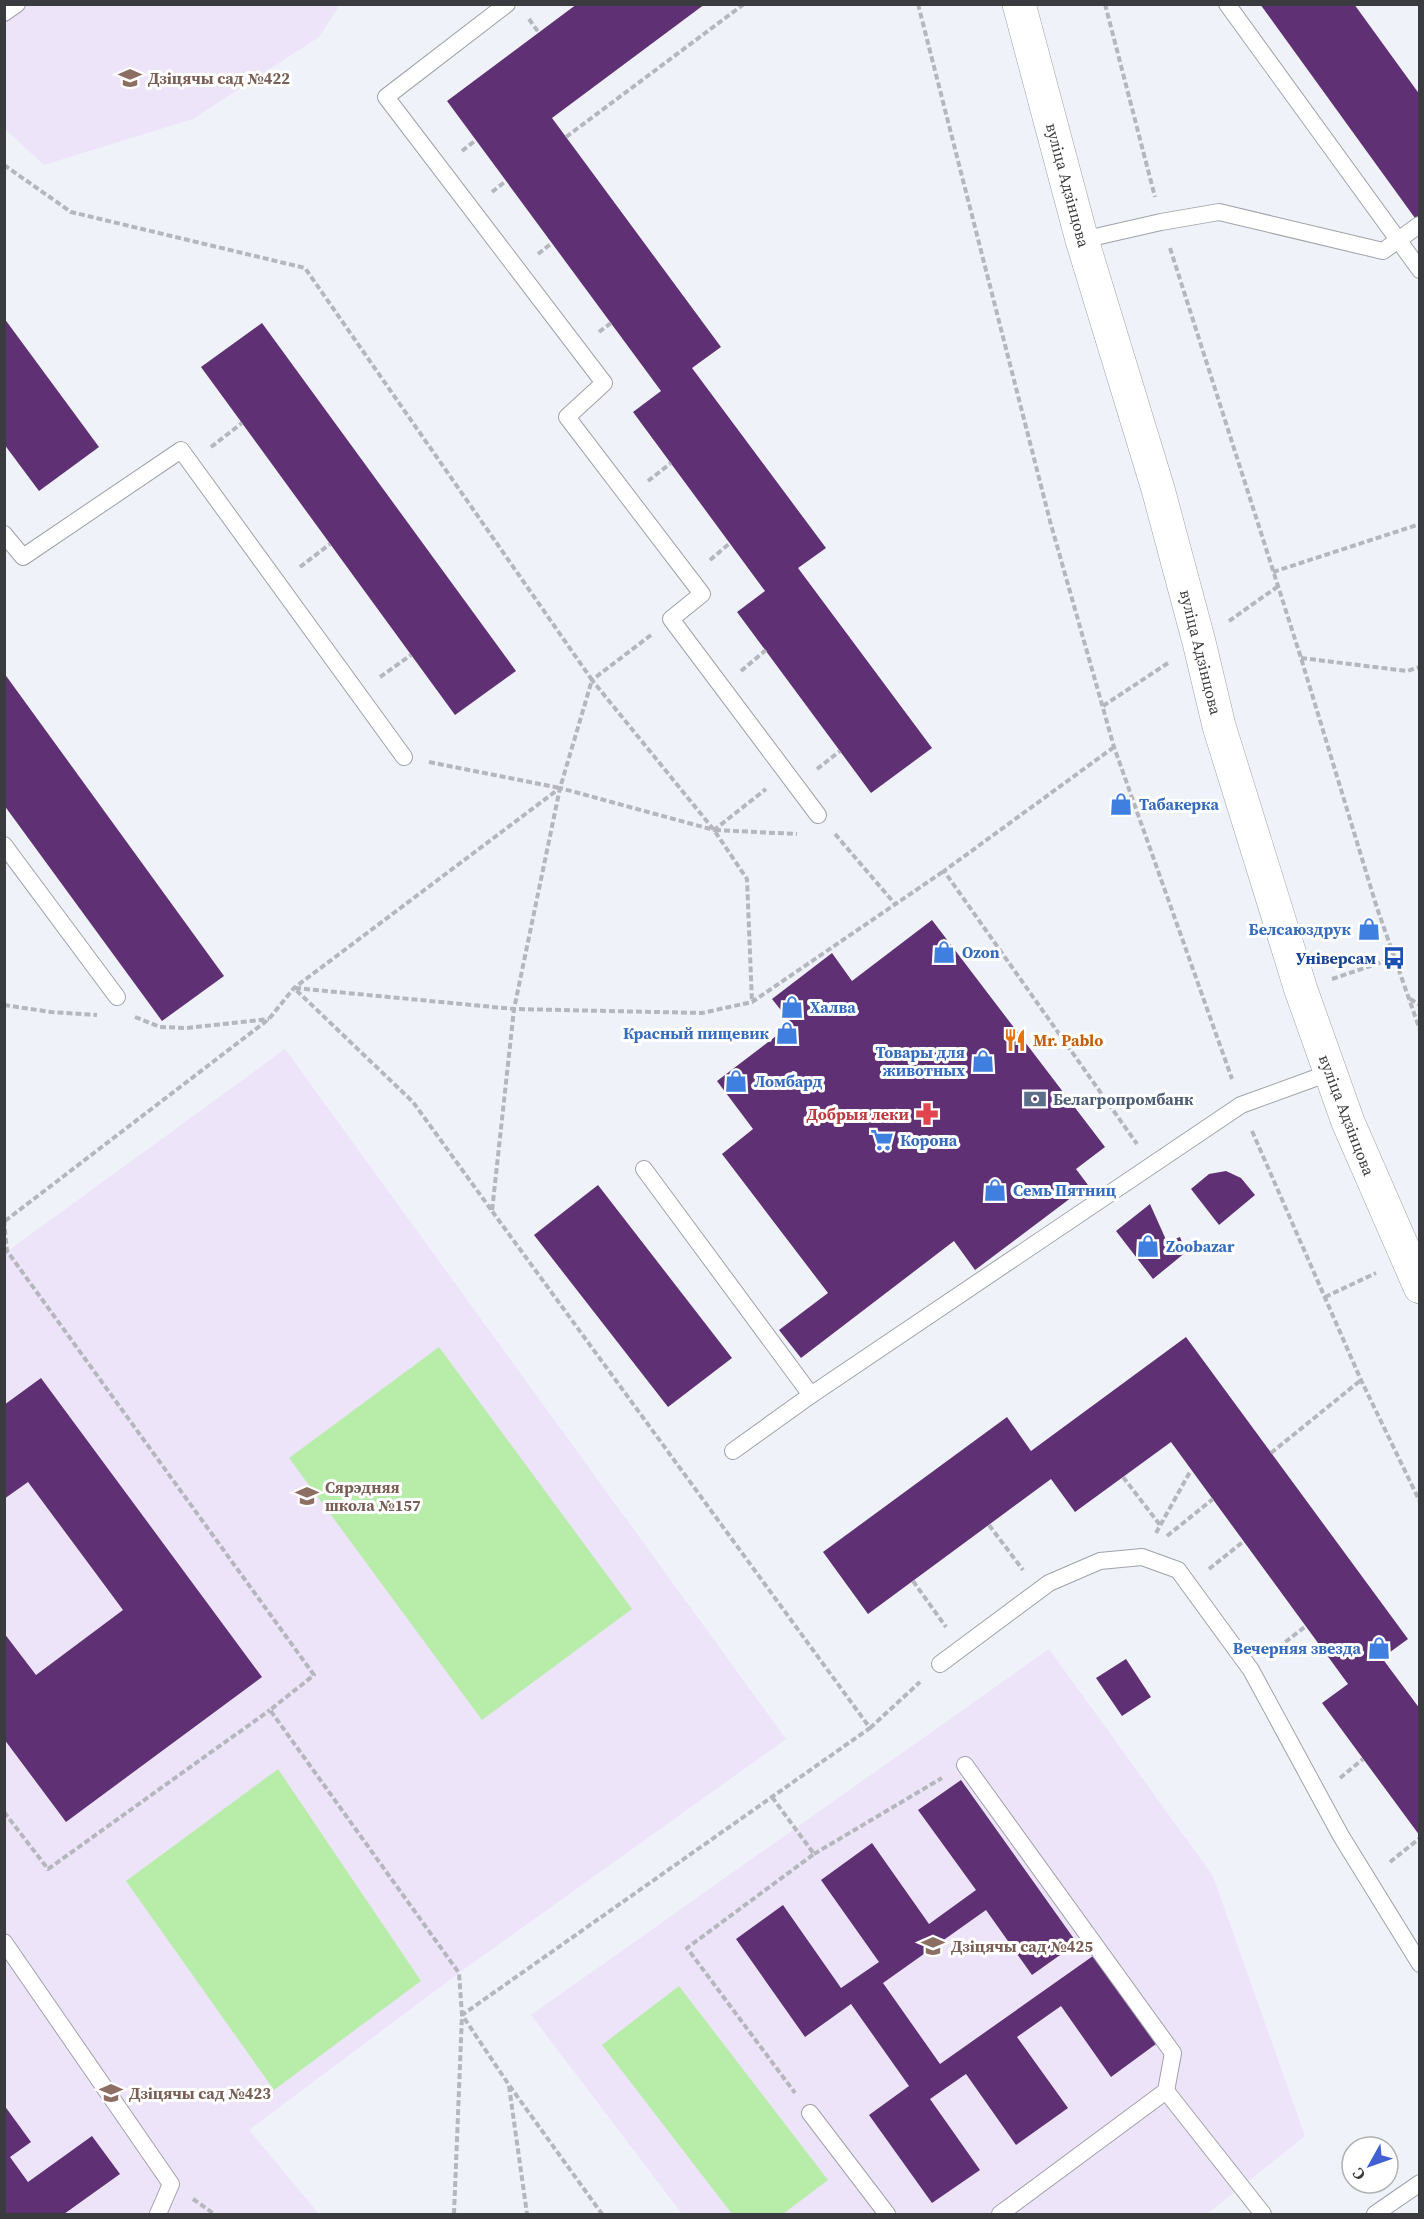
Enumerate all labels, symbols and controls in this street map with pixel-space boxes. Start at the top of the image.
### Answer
school or university icon: Дзіцячы сад №422 [117,65,143,91]
place label: Дзіцячы сад №422 [148,67,290,89]
street label: вуліца Адзінцова [1041,120,1095,251]
street label: вуліца Адзінцова [1175,587,1227,718]
shop icon: Табакерка [1108,791,1134,817]
place label: Табакерка [1139,793,1219,815]
shop icon: Белсаюздрук [1356,916,1382,942]
place label: Белсаюздрук [1249,918,1352,940]
shop icon: Ozon [931,939,957,965]
place label: Ozon [962,941,1000,963]
bus stop icon: Універсам [1381,945,1407,971]
place label: Універсам [1296,947,1376,969]
shop icon: Халва [779,994,805,1020]
place label: Халва [810,996,856,1018]
shop icon: Красный пищевик [774,1020,800,1046]
place label: Красный пищевик [623,1022,770,1044]
restaurant icon: Mr. Pablo [1002,1027,1028,1053]
place label: Mr. Pablo [1033,1029,1103,1051]
place label: Товары для животных [875,1041,965,1081]
shop icon: Товары для животных [970,1048,996,1074]
street label: вуліца Адзінцова [1314,1051,1381,1180]
shop icon: Ломбард [723,1068,749,1094]
place label: Ломбард [754,1070,822,1092]
bank icon: Белагропромбанк [1022,1086,1048,1112]
place label: Белагропромбанк [1053,1088,1194,1110]
pharmacy icon: Добрыя леки [914,1101,940,1127]
place label: Добрыя леки [807,1103,909,1125]
supermarket icon: Корона [869,1127,895,1153]
place label: Корона [900,1129,958,1151]
shop icon: Семь Пятниц [982,1177,1008,1203]
place label: Семь Пятниц [1013,1179,1117,1201]
shop icon: Zoobazar [1135,1233,1161,1259]
place label: Zoobazar [1166,1235,1235,1257]
place label: Сярэдняя школа №157 [325,1476,421,1516]
school or university icon: Сярэдняя школа №157 [294,1483,320,1509]
shop icon: Вечерняя звезда [1366,1635,1392,1661]
place label: Вечерняя звезда [1233,1637,1361,1659]
school or university icon: Дзіцячы сад №425 [920,1933,946,1959]
place label: Дзіцячы сад №425 [951,1935,1093,1957]
school or university icon: Дзіцячы сад №423 [98,2080,124,2106]
place label: Дзіцячы сад №423 [129,2082,271,2104]
north arrow [1340,2135,1400,2195]
text: С [1347,2164,1370,2186]

